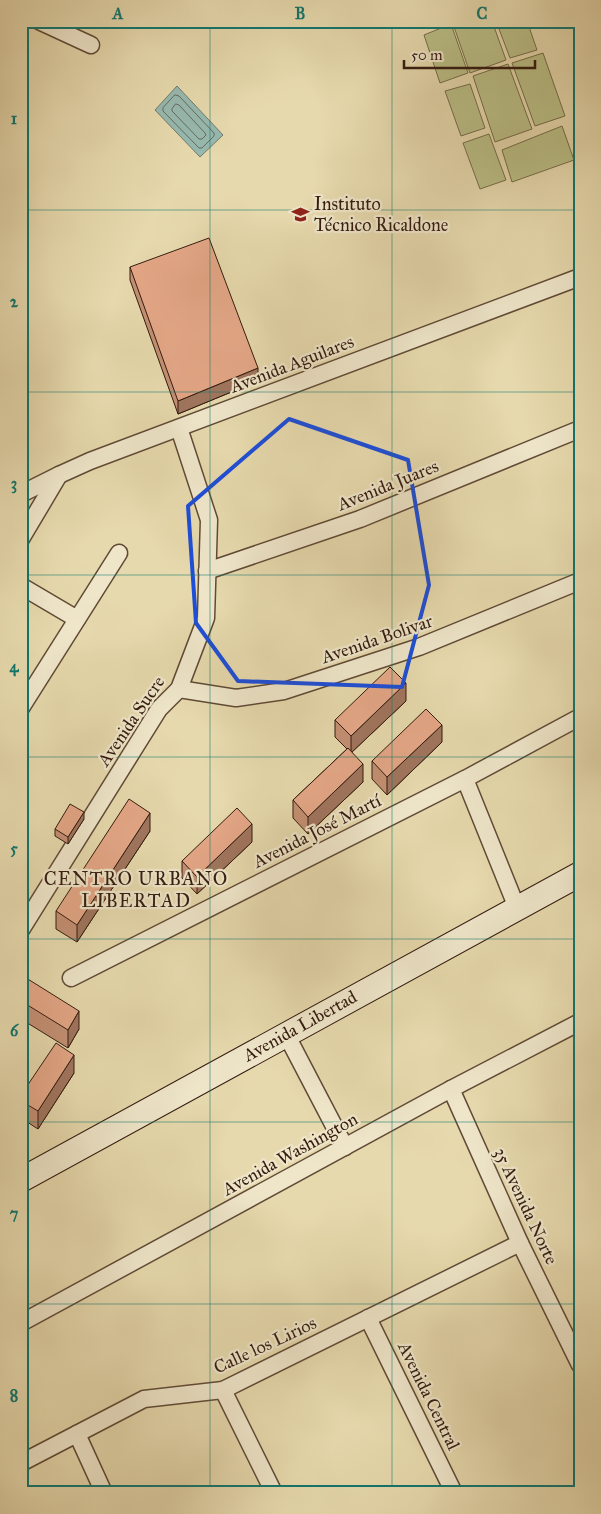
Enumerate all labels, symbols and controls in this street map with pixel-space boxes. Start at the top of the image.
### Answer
text: A [112,4,124,23]
text: B [295,4,305,23]
text: C [477,4,488,23]
scale bar [404,38,535,70]
text: 50 m [411,46,443,64]
text: 1 [11,109,18,128]
place label: Instituto Técnico Ricaldone [314,193,448,236]
school or university icon: Instituto Técnico Ricaldone [290,204,310,224]
text: 2 [10,292,19,311]
street label: Avenida Aguilares [226,330,357,399]
street label: Avenida Juares [333,455,442,517]
text: 3 [11,474,17,494]
street label: Avenida Bolivar [318,610,436,669]
text: 4 [10,657,20,677]
street label: Avenida Sucre [92,672,169,771]
street label: Avenida José Martí [248,789,386,874]
text: 5 [10,839,18,858]
district label: CENTRO URBANO LIBERTAD [44,867,228,912]
street label: Avenida Libertad [238,986,361,1067]
text: 6 [10,1021,19,1040]
street label: Avenida Washington [218,1108,362,1202]
street label: 35 Avenida Norte [489,1144,563,1268]
text: 7 [10,1204,19,1223]
street label: Calle los Lirios [210,1312,320,1378]
street label: Avenida Central [393,1337,465,1454]
text: 8 [10,1386,18,1405]

